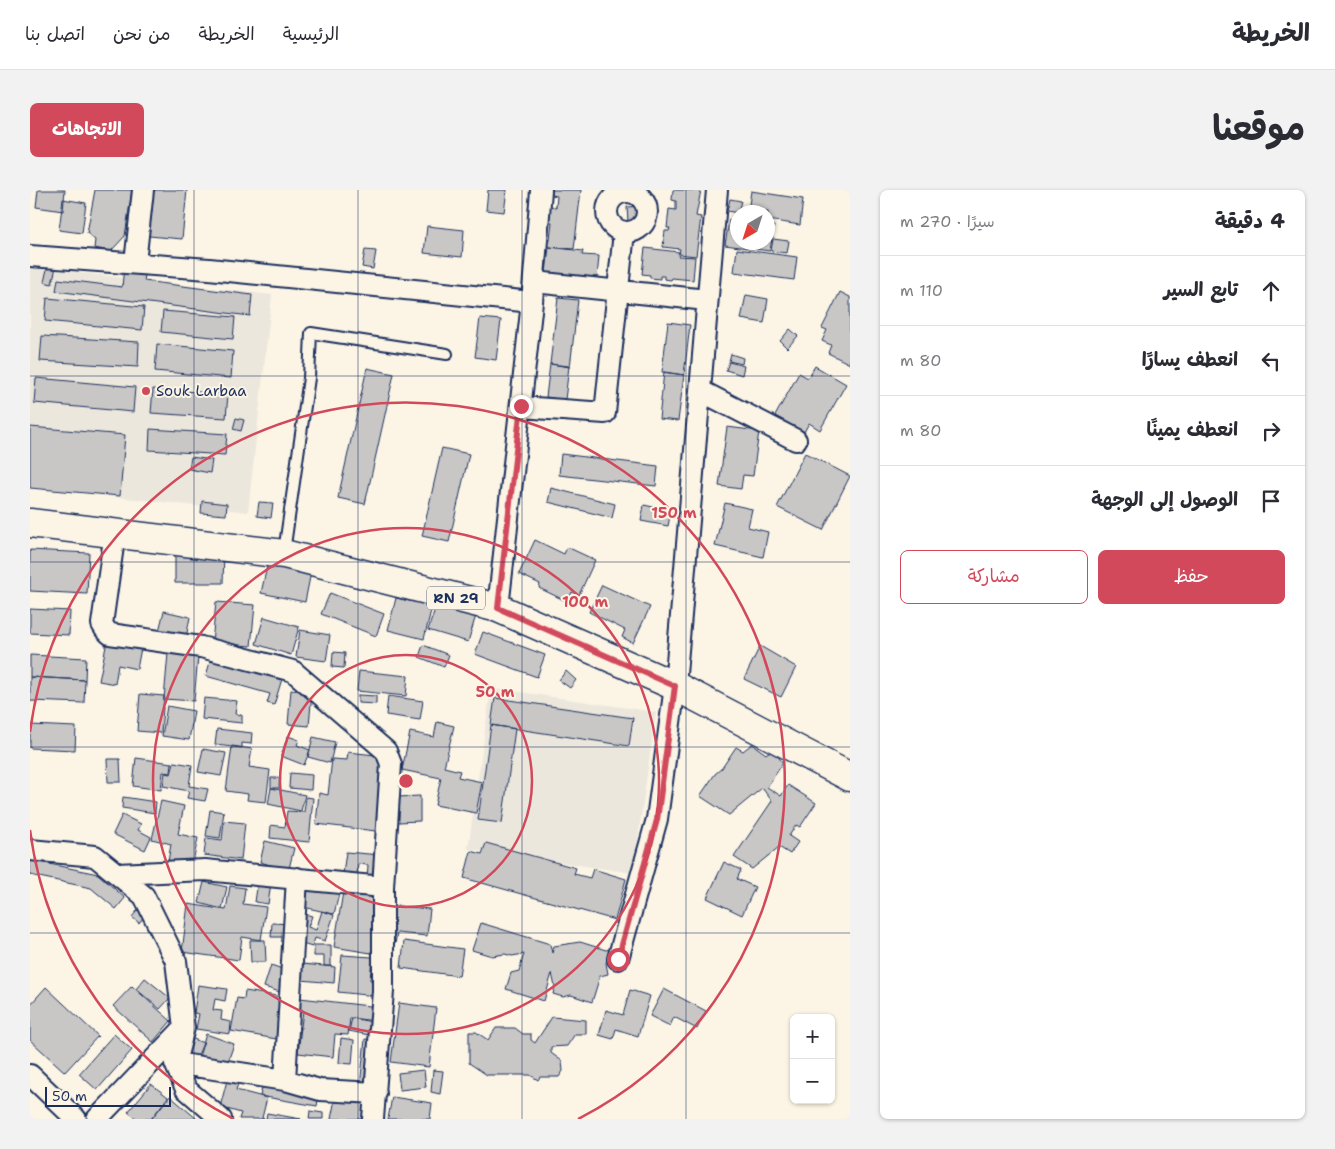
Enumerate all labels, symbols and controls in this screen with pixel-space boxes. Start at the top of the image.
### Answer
text: الخريطة [1232,17,1310,49]
text: اتصل بنا [25,22,85,46]
text: من نحن [113,22,171,46]
text: الخريطة [199,22,255,46]
text: الرئيسية [283,22,339,46]
button: الاتجاهات [30,103,144,157]
text: موقعنا [1212,104,1305,151]
north arrow [730,205,775,250]
text: 4 دقيقة [1215,207,1285,235]
text: سيرًا · 270 m [900,211,995,232]
text: تابع السير [1164,277,1238,302]
icon: ahead [1257,277,1285,305]
text: 110 m [900,280,943,301]
text: انعطف يسارًا [1142,347,1238,372]
icon: left [1257,347,1285,375]
text: 80 m [900,350,941,371]
place label: Souk Larbaa [156,381,247,401]
marker: Souk Larbaa [140,385,152,397]
route end [510,395,533,418]
text: انعطف يمينًا [1147,417,1238,442]
icon: right [1257,417,1285,445]
text: 80 m [900,420,941,441]
text: الوصول إلى الوجهة [1091,487,1238,512]
icon: arrive [1257,487,1285,515]
text: 150 m [651,503,697,523]
button: مشاركة [900,550,1088,604]
button: حفظ [1098,550,1285,604]
road number: RN 29 [427,586,485,609]
text: 100 m [562,592,608,612]
text: 50 m [476,682,515,702]
centre of rings [397,772,415,790]
route start [607,948,630,971]
map controls [790,1014,835,1104]
button: + [790,1014,835,1059]
button: − [790,1059,835,1104]
scale bar [45,1084,171,1107]
text: 50 m [52,1087,87,1105]

